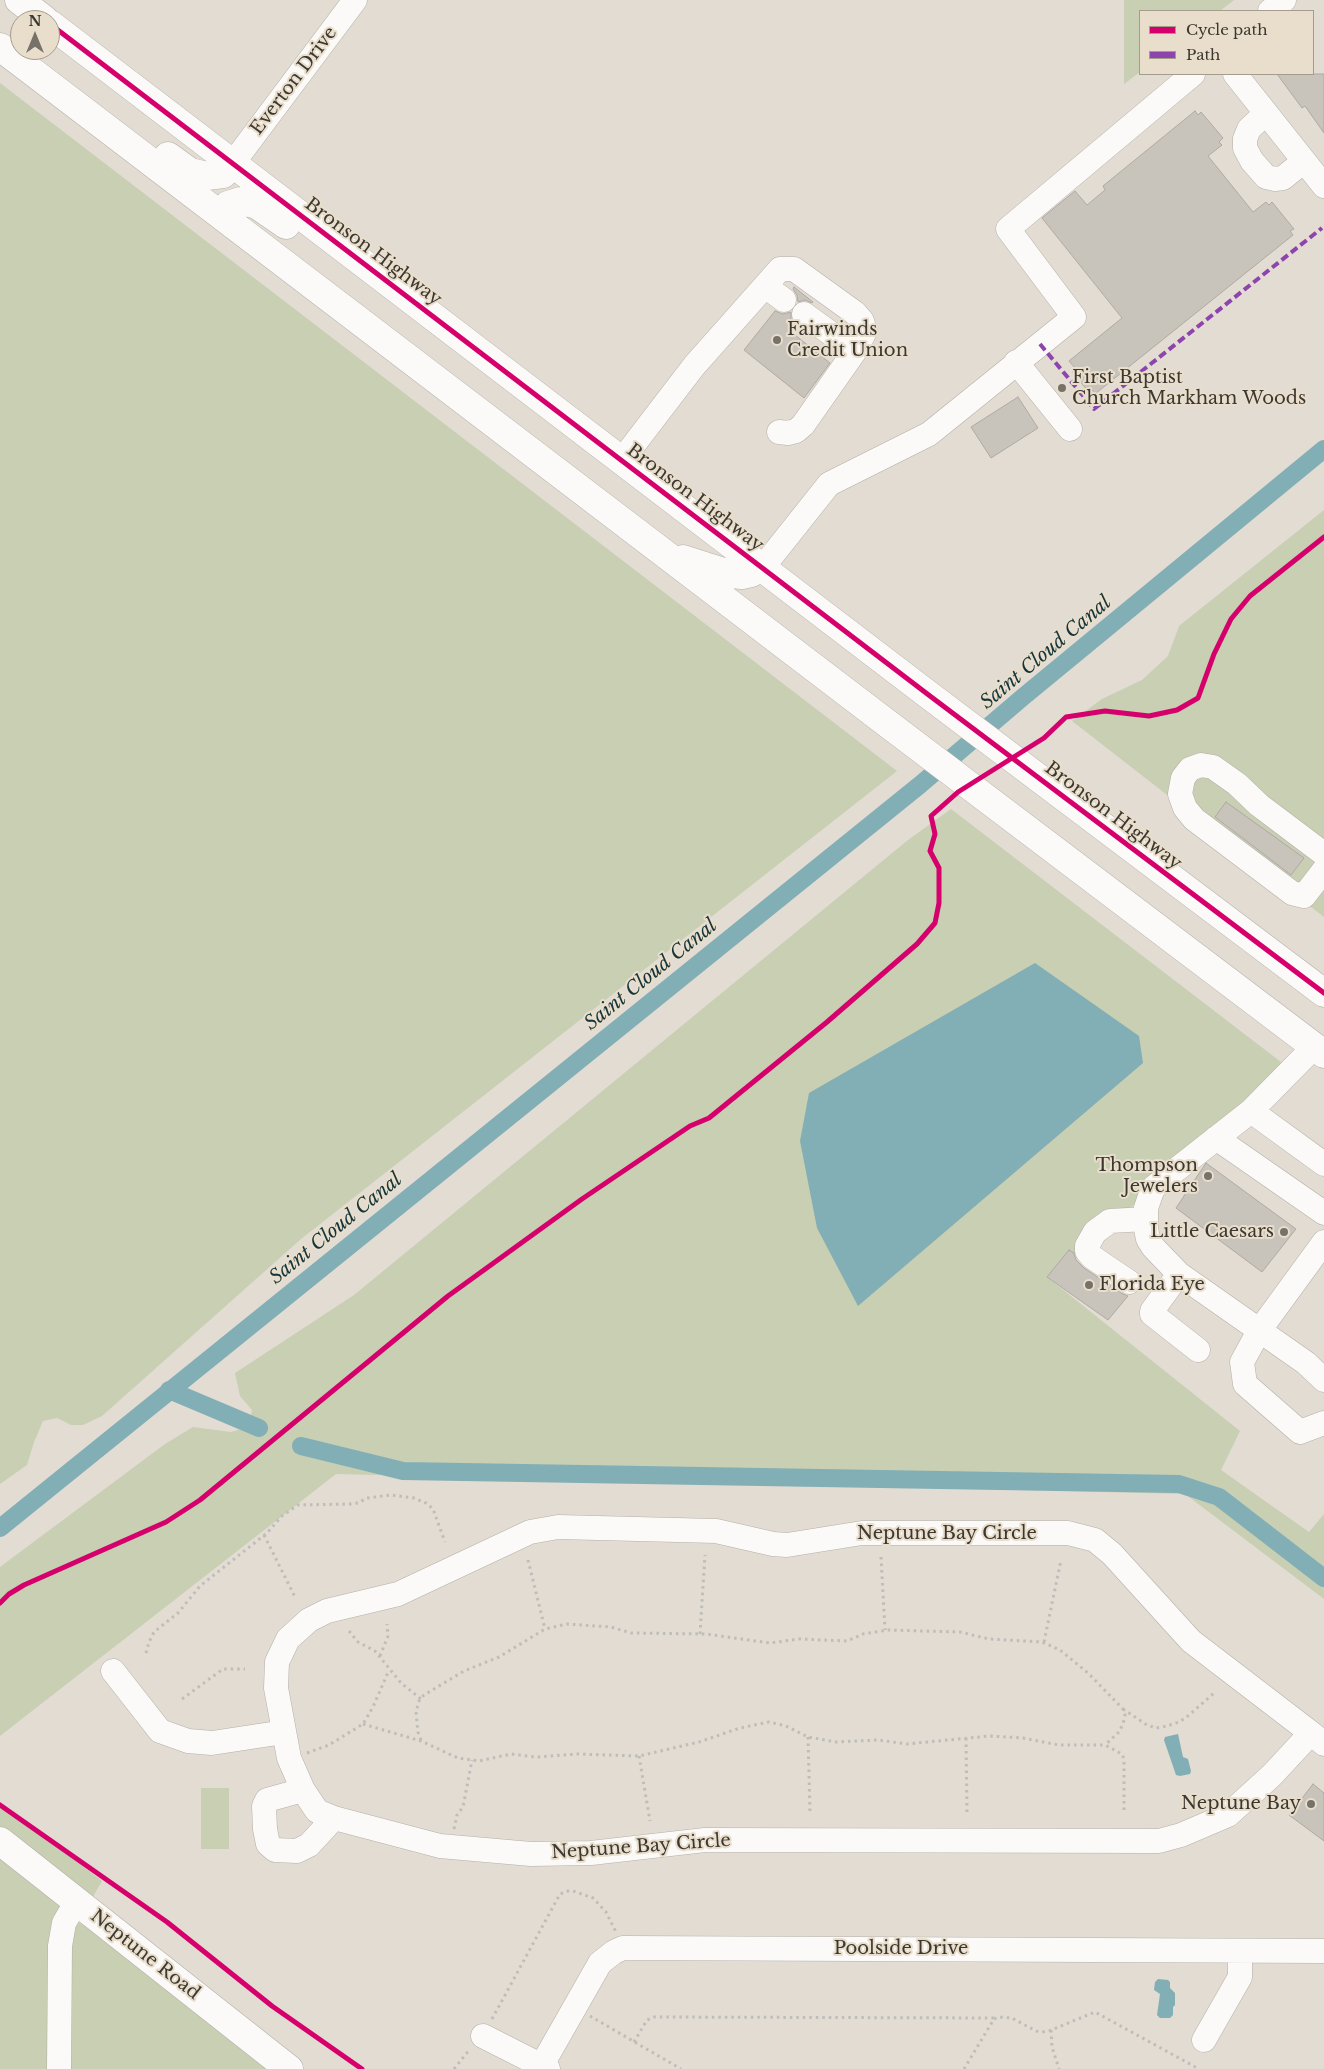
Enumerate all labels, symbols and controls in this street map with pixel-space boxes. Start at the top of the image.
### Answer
north arrow [10,10,60,60]
legend [1139,10,1314,75]
text: N [28,12,42,30]
text: Cycle path [1186,20,1268,39]
street label: Everton Drive [246,23,342,139]
text: Path [1186,45,1220,64]
street label: Bronson Highway [300,194,446,310]
place label: Fairwinds Credit Union [787,319,908,362]
marker: Fairwinds Credit Union [771,334,783,346]
place label: First Baptist Church Markham Woods [1072,367,1306,409]
marker: First Baptist Church Markham Woods [1056,382,1068,394]
street label: Bronson Highway [622,440,768,556]
water label: Saint Cloud Canal [976,592,1116,714]
street label: Bronson Highway [1040,758,1186,874]
water label: Saint Cloud Canal [580,915,722,1035]
place label: Thompson Jewelers [1096,1155,1198,1198]
water label: Saint Cloud Canal [265,1169,407,1289]
marker: Thompson Jewelers [1202,1170,1214,1182]
place label: Little Caesars [1150,1221,1274,1243]
marker: Little Caesars [1278,1226,1290,1238]
place label: Florida Eye [1099,1274,1205,1296]
marker: Florida Eye [1083,1279,1095,1291]
street label: Neptune Bay Circle [857,1523,1037,1545]
place label: Neptune Bay [1181,1793,1301,1815]
marker: Neptune Bay [1305,1798,1317,1810]
street label: Neptune Bay Circle [551,1830,731,1864]
street label: Neptune Road [86,1906,204,2004]
street label: Poolside Drive [834,1938,968,1960]

